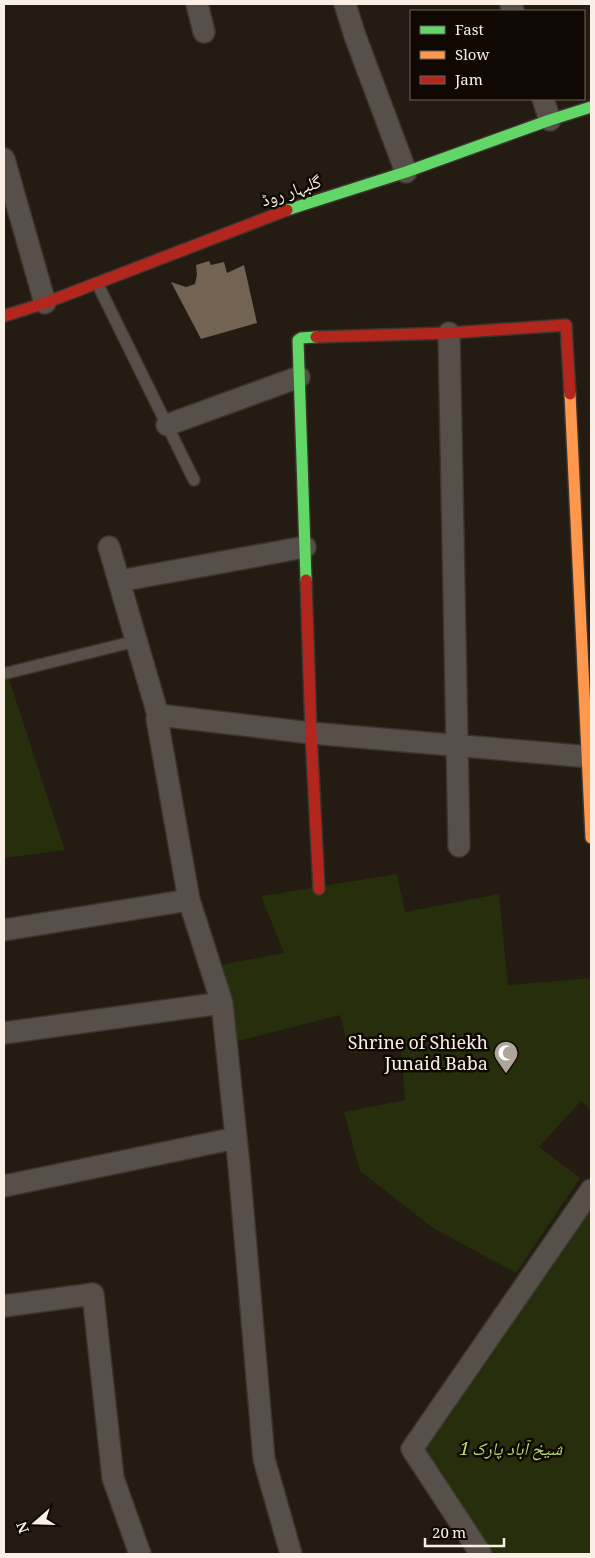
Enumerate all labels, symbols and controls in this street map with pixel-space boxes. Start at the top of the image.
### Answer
legend [410,10,585,100]
text: Fast [455,19,484,45]
text: Slow [455,44,489,70]
text: Jam [454,69,483,95]
street label: گلبہار روڈ [257,168,327,217]
place label: Shrine of Shiekh Junaid Baba [348,1030,488,1081]
mosque icon: Shrine of Shiekh Junaid Baba [493,1040,519,1074]
park label: شیخ آباد پارک 1 [458,1436,563,1466]
north arrow [10,1498,60,1548]
scale bar [425,1516,504,1548]
text: N [11,1517,38,1536]
text: 20 m [432,1522,466,1548]

